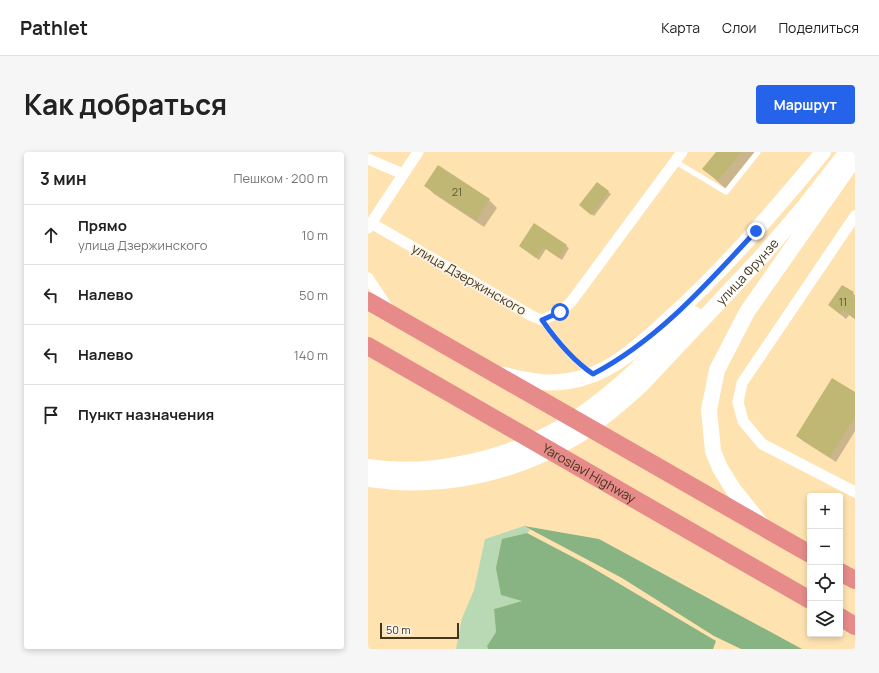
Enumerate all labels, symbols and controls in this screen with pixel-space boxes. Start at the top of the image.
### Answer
text: Pathlet [20,15,88,41]
text: Карта [661,18,700,37]
text: Слои [722,18,756,37]
text: Поделиться [778,18,859,37]
text: Как добраться [24,85,227,123]
button: Маршрут [756,85,855,124]
text: 3 мин [40,167,87,190]
text: Пешком · 200 m [234,169,328,187]
house number: 21 [452,184,462,199]
text: Прямо [78,215,127,236]
route end [747,222,765,240]
icon: ahead [40,224,62,246]
text: 10 m [301,226,328,244]
street label: улица Фрунзе [712,234,783,309]
text: улица Дзержинского [78,236,208,254]
street label: улица Дзержинского [408,239,530,319]
icon: left [40,284,62,306]
text: Налево [78,284,133,305]
text: 50 m [299,286,328,304]
house number: 11 [839,294,847,309]
route start [551,303,569,321]
icon: left [40,344,62,366]
text: Налево [78,344,133,365]
text: 140 m [294,346,328,364]
icon: arrive [40,404,62,426]
text: Пункт назначения [78,404,214,425]
street label: Yaroslavl Highway [539,439,639,507]
map controls [807,493,843,637]
button: + [807,493,843,529]
button: − [807,529,843,565]
button: locate [807,565,843,601]
button: layers [807,601,843,637]
scale bar [380,621,459,640]
text: 50 m [386,622,411,637]

